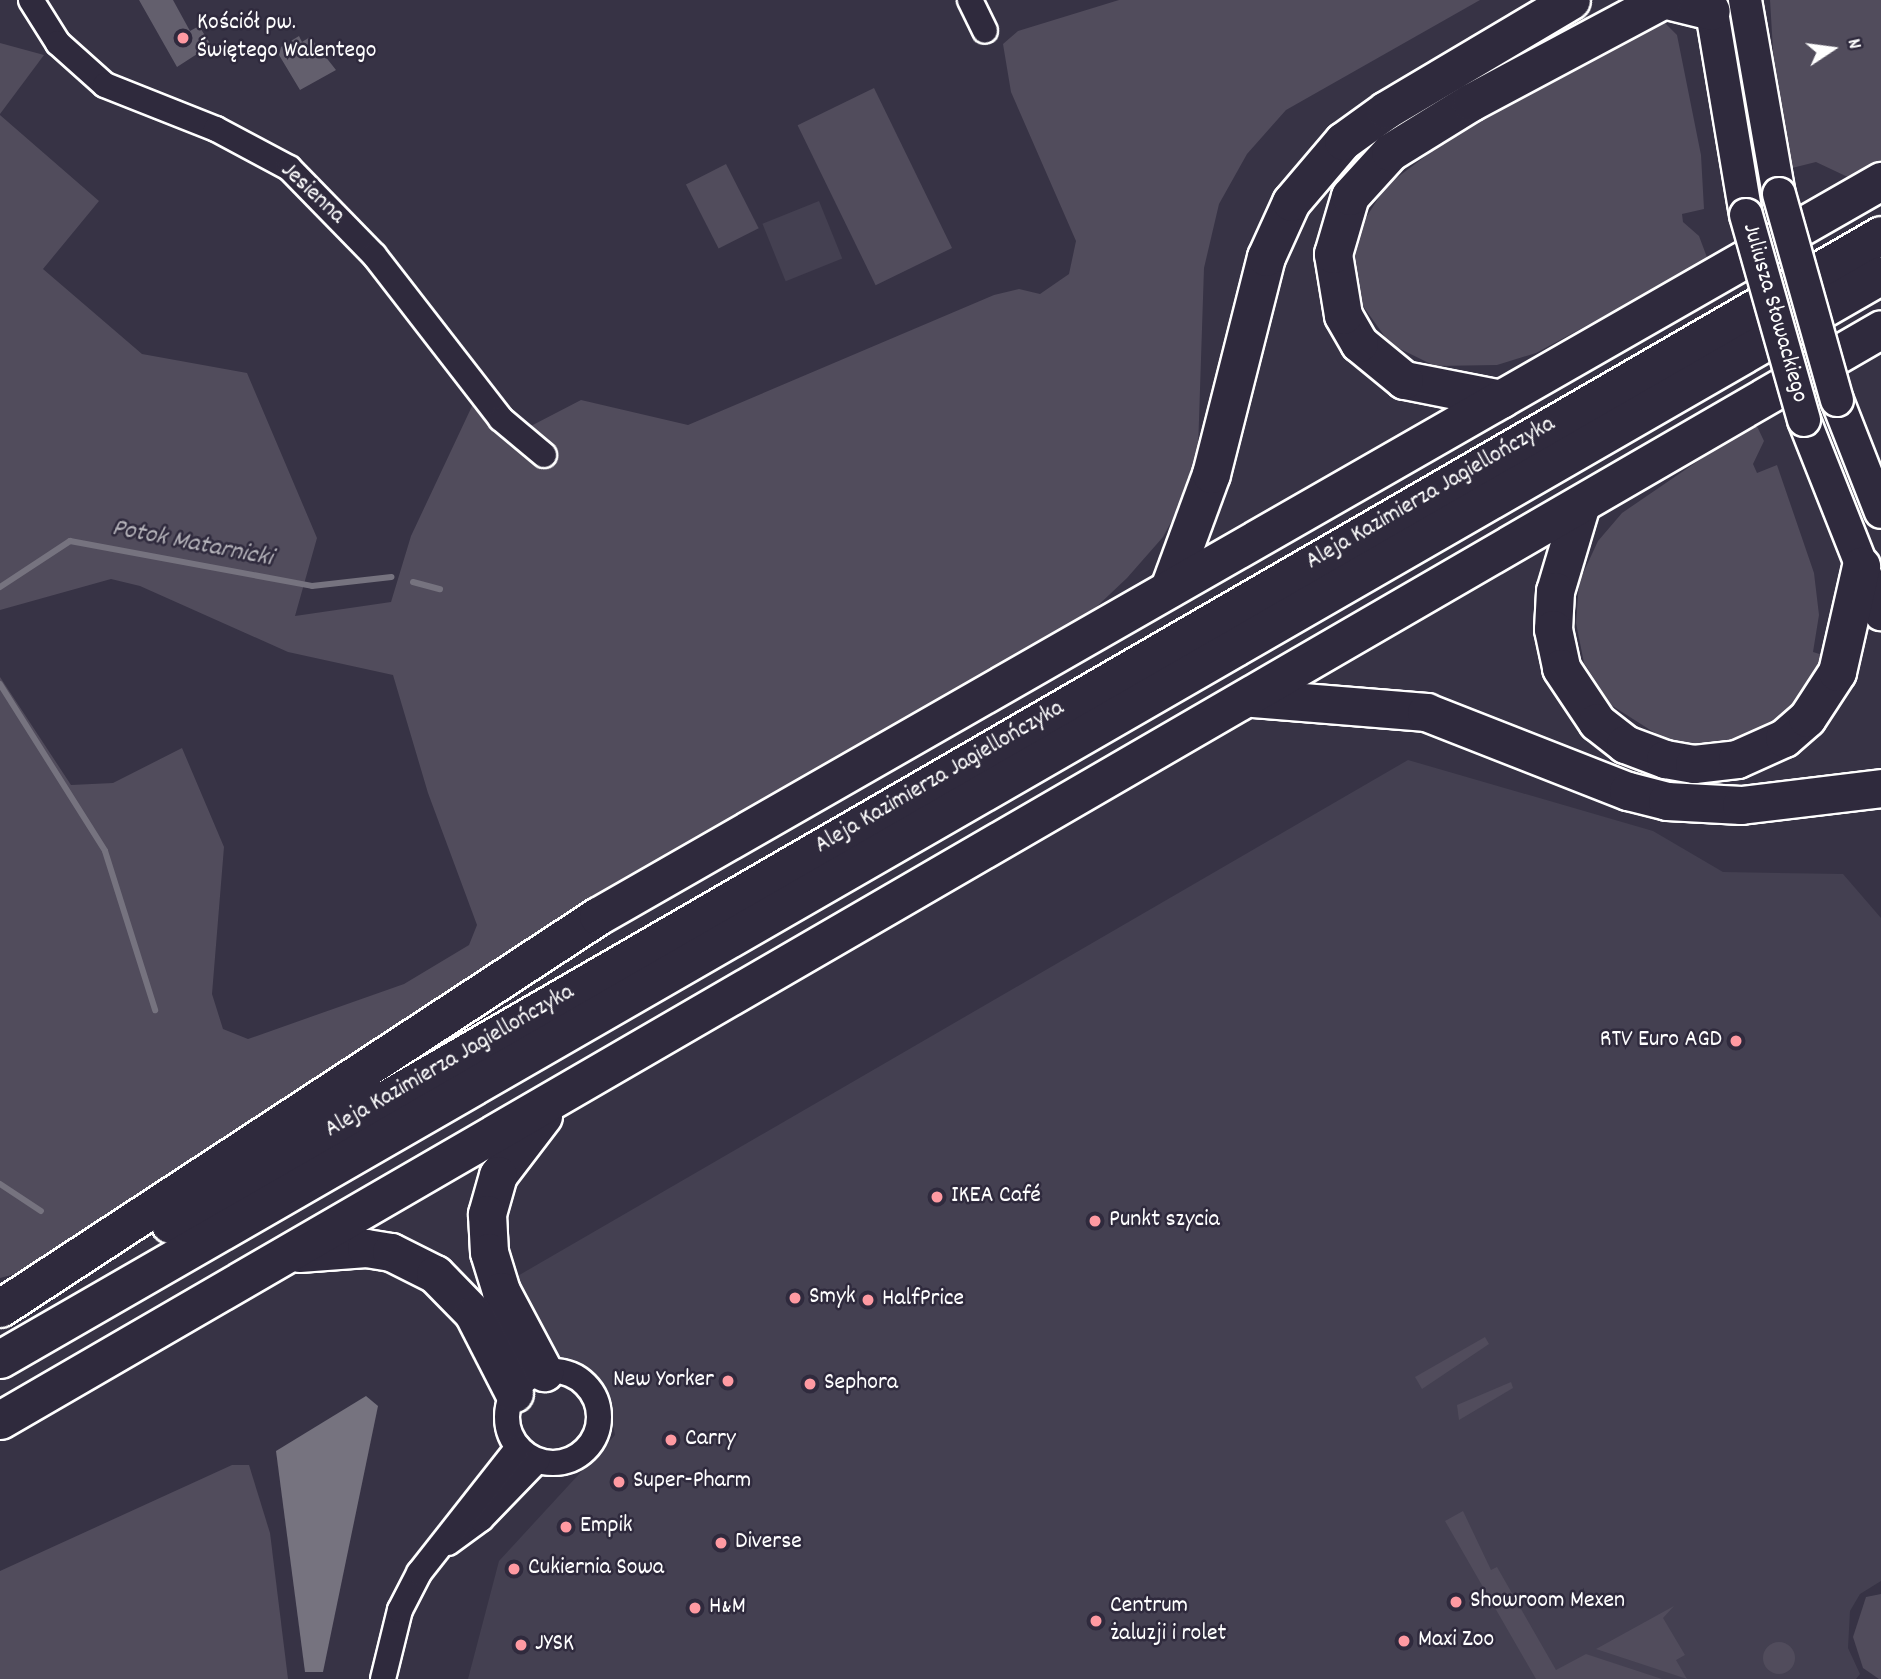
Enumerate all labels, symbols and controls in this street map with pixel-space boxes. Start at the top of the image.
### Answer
place label: Kościół pw. Świętego Walentego [197,10,376,66]
north arrow [1797,14,1867,84]
marker: Kościół pw. Świętego Walentego [175,30,191,46]
text: N [1839,37,1867,52]
street label: Jesienna [274,157,350,231]
street label: Juliusza Słowackiego [1735,220,1813,406]
street label: Aleja Kazimierza Jagiellończyka [1301,411,1561,577]
water label: Potok Matarnicki [109,513,275,575]
street label: Aleja Kazimierza Jagiellończyka [810,695,1070,861]
street label: Aleja Kazimierza Jagiellończyka [320,979,580,1145]
place label: RTV Euro AGD [1600,1027,1722,1055]
marker: RTV Euro AGD [1728,1033,1744,1049]
place label: IKEA Café [951,1183,1041,1211]
marker: IKEA Café [929,1189,945,1205]
place label: Punkt szycia [1109,1207,1220,1235]
marker: Punkt szycia [1087,1213,1103,1229]
place label: Smyk [809,1284,856,1312]
place label: HalfPrice [882,1286,964,1314]
marker: Smyk [787,1290,803,1306]
marker: HalfPrice [860,1292,876,1308]
place label: New Yorker [613,1367,714,1395]
place label: Sephora [824,1370,898,1398]
marker: New Yorker [720,1373,736,1389]
marker: Sephora [802,1376,818,1392]
place label: Carry [685,1426,736,1454]
marker: Carry [663,1432,679,1448]
place label: Super-Pharm [633,1468,751,1496]
marker: Super-Pharm [611,1474,627,1490]
place label: Empik [580,1513,633,1541]
marker: Empik [558,1519,574,1535]
place label: Diverse [735,1529,802,1557]
marker: Diverse [713,1535,729,1551]
place label: Cukiernia Sowa [528,1555,664,1583]
marker: Cukiernia Sowa [506,1561,522,1577]
place label: Showroom Mexen [1470,1588,1625,1616]
place label: Centrum żaluzji i rolet [1110,1593,1226,1649]
place label: H&M [709,1594,746,1622]
marker: Showroom Mexen [1448,1594,1464,1610]
marker: H&M [687,1600,703,1616]
marker: Centrum żaluzji i rolet [1088,1613,1104,1629]
place label: Maxi Zoo [1418,1627,1494,1655]
place label: JYSK [535,1631,574,1659]
marker: Maxi Zoo [1396,1633,1412,1649]
marker: JYSK [513,1637,529,1653]

